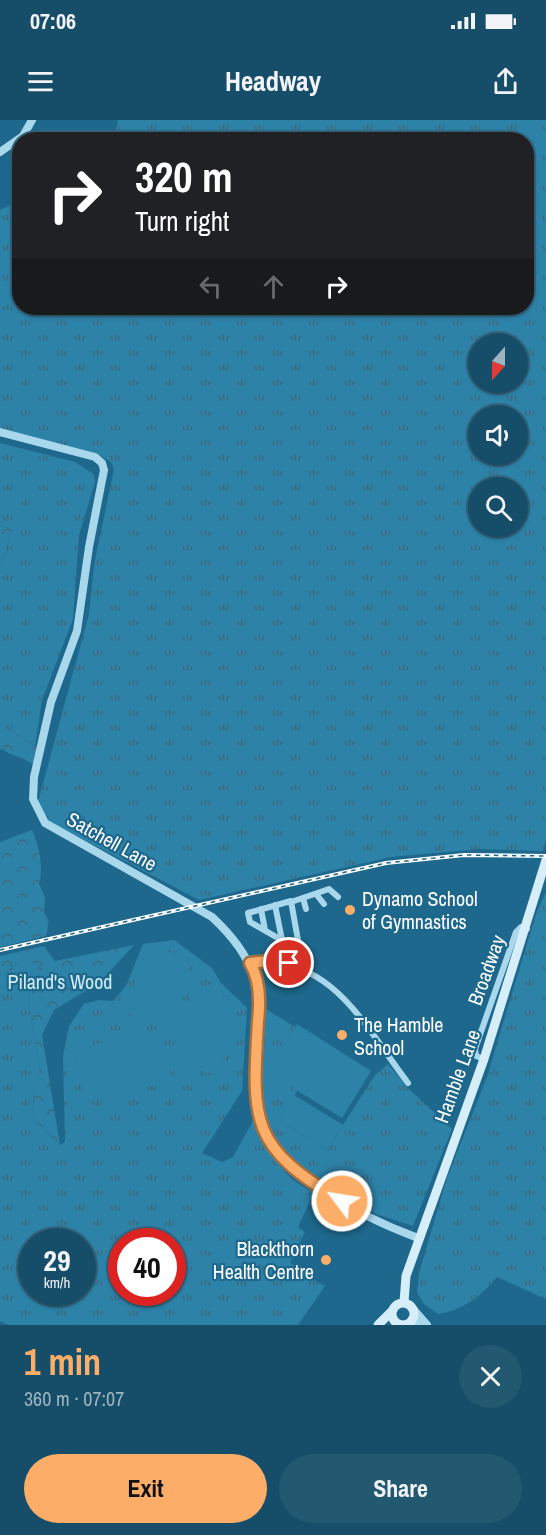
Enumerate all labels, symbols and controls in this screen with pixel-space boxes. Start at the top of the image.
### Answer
text: 07:06 [30,6,76,36]
text: Headway [225,63,321,99]
icon: menu [24,65,57,98]
icon: share [489,65,522,98]
text: 320 m [135,149,233,205]
icon: right [36,156,114,234]
text: Turn right [135,203,229,239]
icon: left [194,270,227,303]
icon: ahead [257,270,290,303]
icon: right [320,270,353,303]
north arrow [468,333,528,393]
map controls [468,333,528,537]
button: sound [468,405,528,465]
button: search [468,477,528,537]
street label: Satchell Lane [62,805,162,877]
place label: Dynamo School of Gymnastics [362,885,478,935]
marker: Dynamo School of Gymnastics [343,903,357,917]
street label: Broadway [461,930,511,1009]
pin [263,937,314,988]
icon: arrive [272,946,305,979]
park label: Piland's Wood [8,968,112,995]
place label: The Hamble School [354,1011,443,1061]
street label: Hamble Lane [428,1026,486,1126]
marker: The Hamble School [335,1028,349,1042]
position arrow [310,1169,374,1233]
speed limit sign: 40 [108,1228,186,1306]
place label: Blackthorn Health Centre [213,1235,314,1285]
text: 29 [43,1240,71,1280]
marker: Blackthorn Health Centre [319,1253,333,1267]
text: km/h [44,1272,70,1293]
text: 1 min [24,1338,101,1386]
button: close [459,1345,522,1408]
text: 360 m · 07:07 [24,1385,124,1412]
button: Exit [24,1454,267,1523]
button: Share [279,1454,522,1523]

